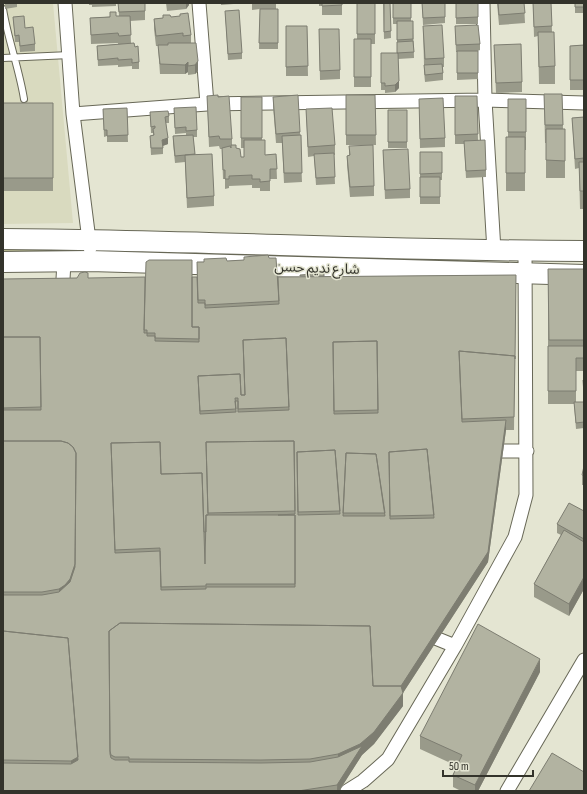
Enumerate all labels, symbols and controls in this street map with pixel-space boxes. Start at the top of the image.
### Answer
street label: شارع نديم حسن [274,258,360,280]
scale bar [443,752,533,778]
text: 50 m [449,759,469,774]

